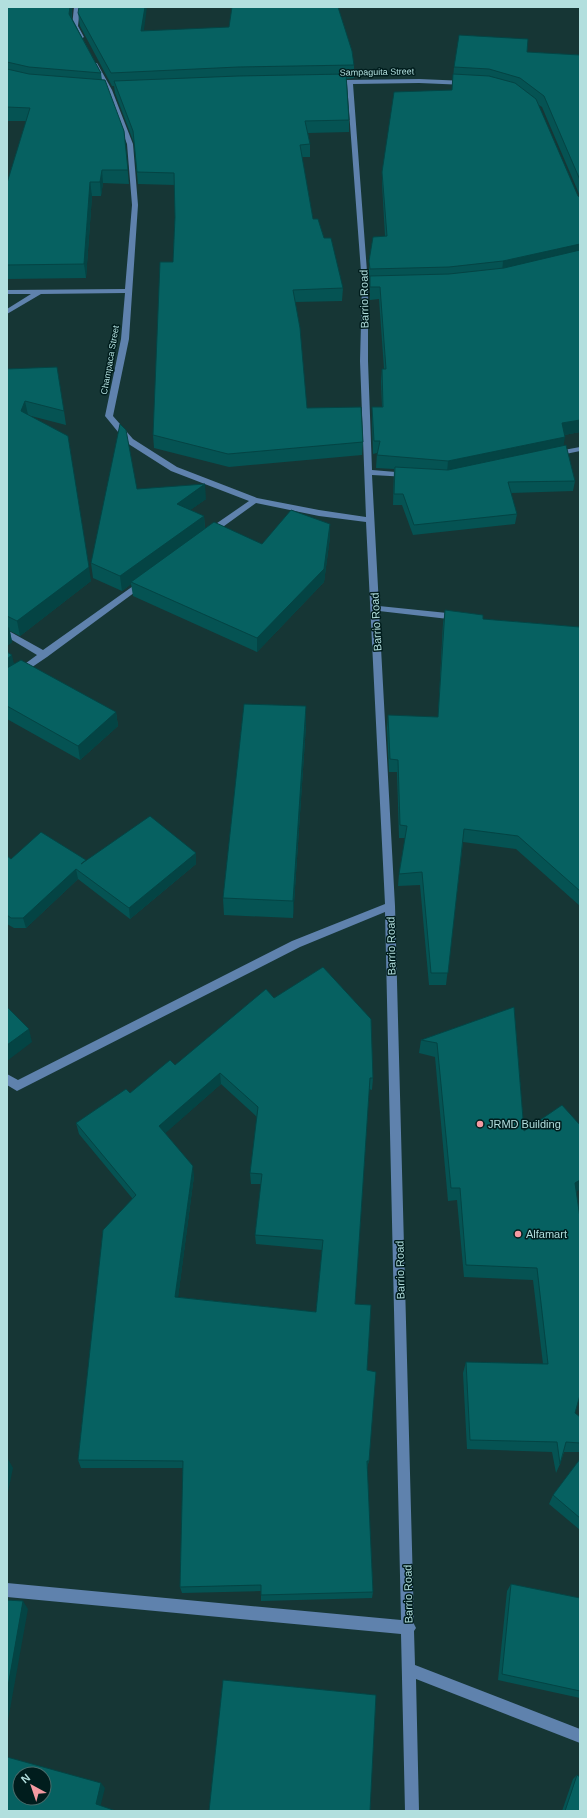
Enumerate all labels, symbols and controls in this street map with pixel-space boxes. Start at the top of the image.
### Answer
street label: Sampaguita Street [340,66,415,78]
street label: Barrio Road [357,270,371,328]
street label: Champaca Street [99,324,121,395]
street label: Barrio Road [368,592,384,652]
street label: Barrio Road [384,917,398,975]
place label: JRMD Building [488,1118,561,1130]
marker: JRMD Building [475,1119,485,1129]
place label: Alfamart [526,1228,567,1240]
marker: Alfamart [513,1229,523,1239]
street label: Barrio Road [393,1241,407,1299]
street label: Barrio Road [401,1565,415,1623]
north arrow [12,1766,52,1806]
text: N [19,1771,33,1785]

